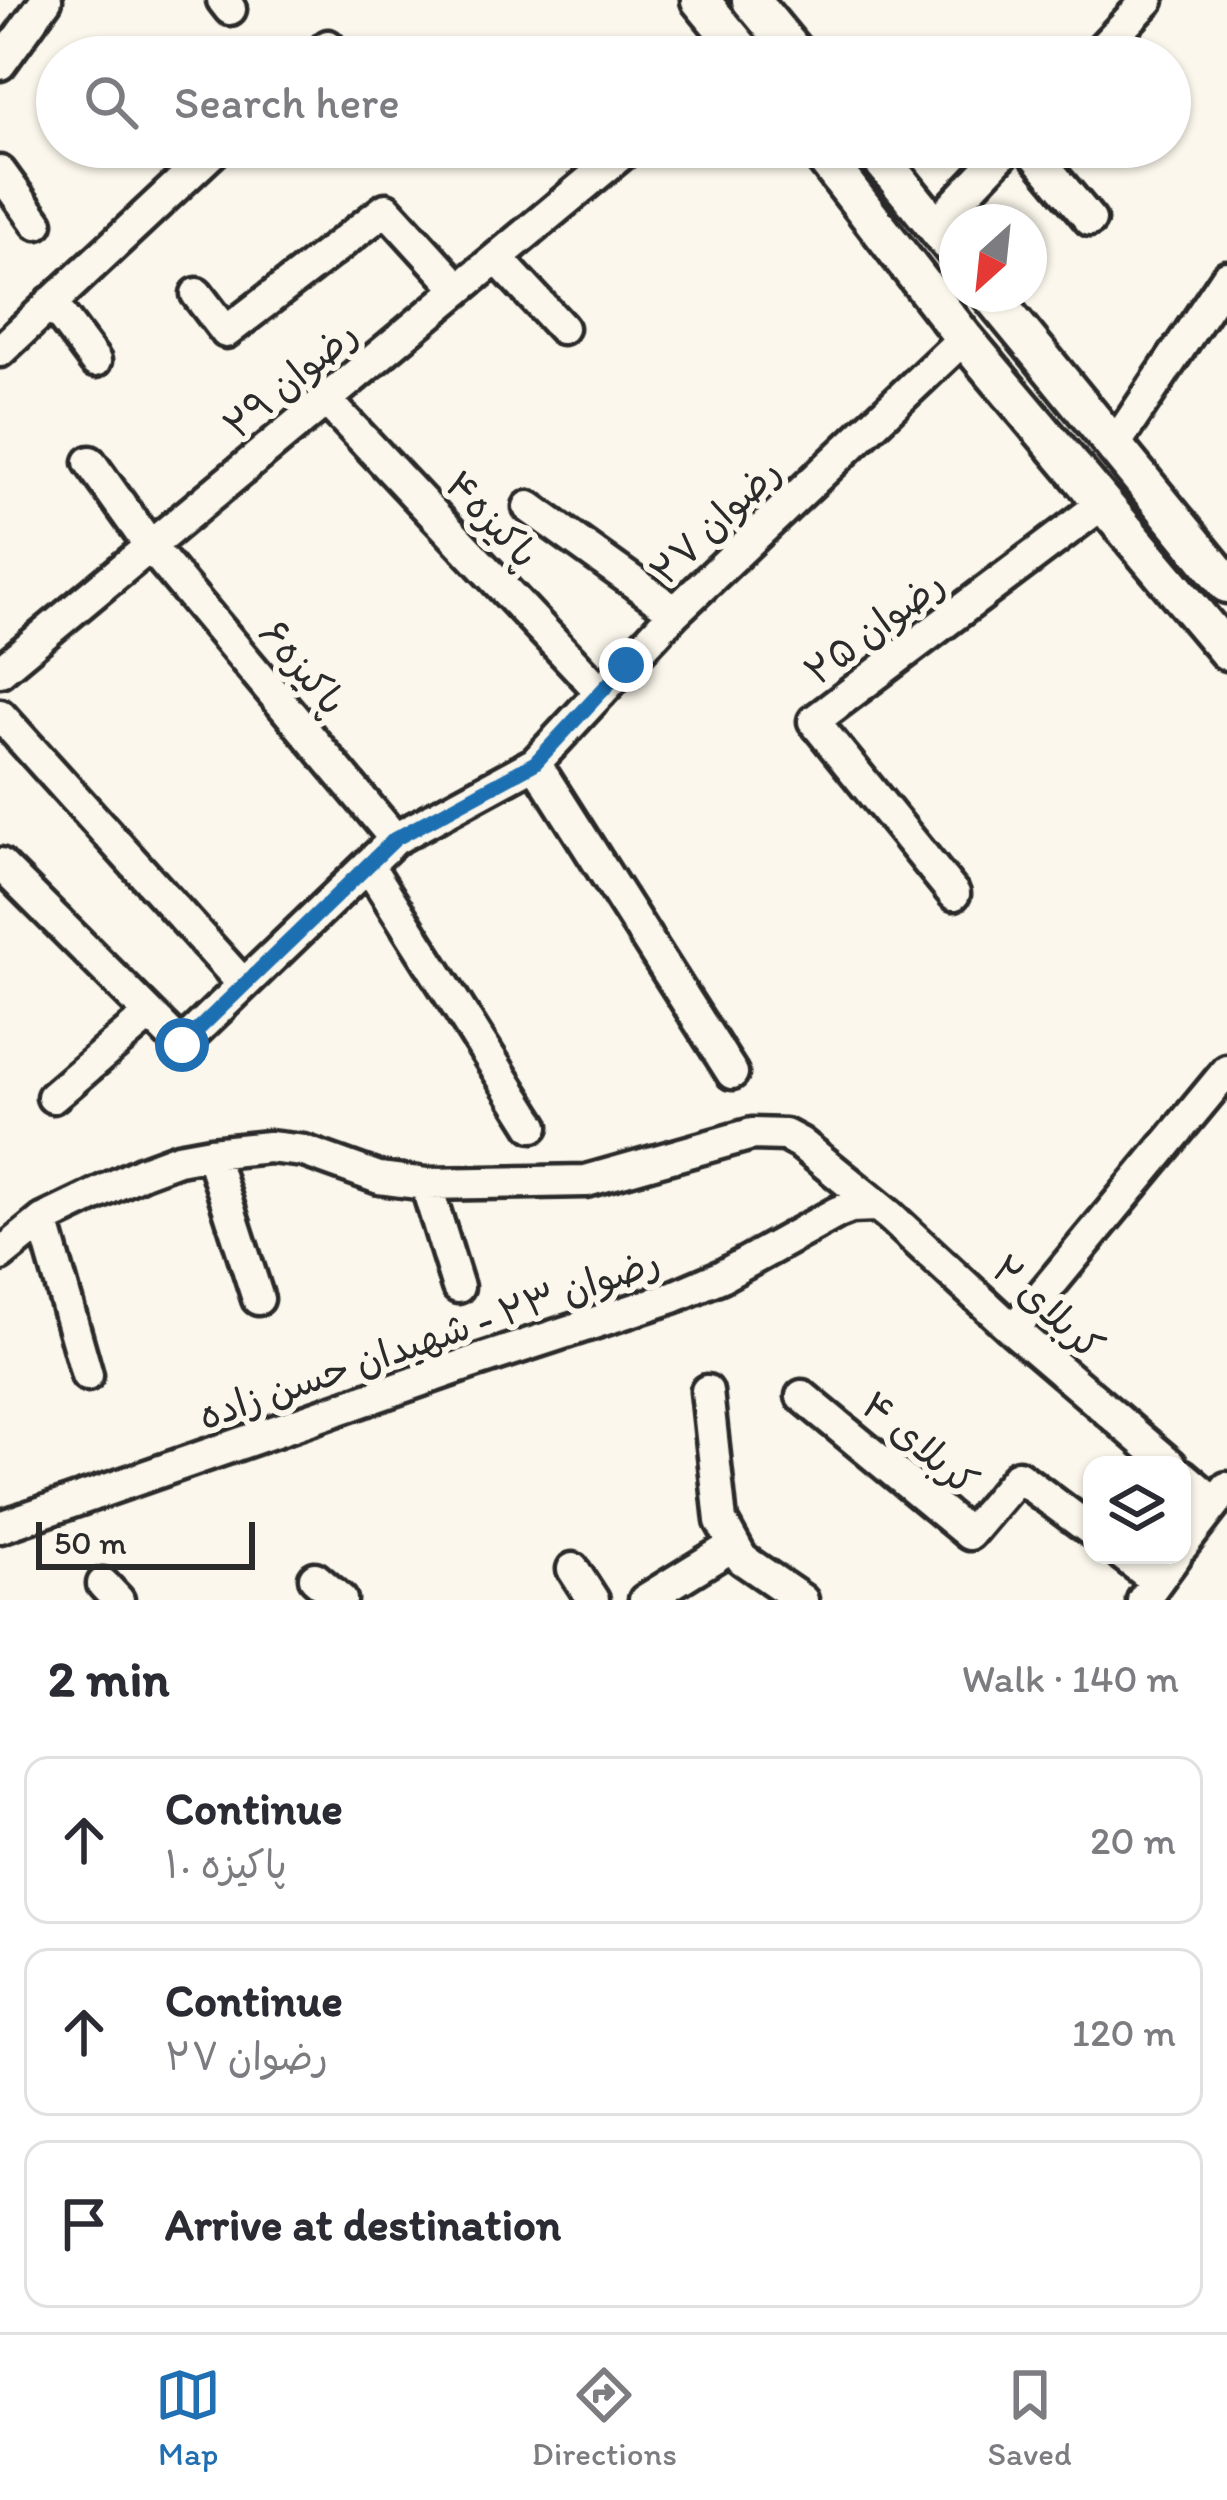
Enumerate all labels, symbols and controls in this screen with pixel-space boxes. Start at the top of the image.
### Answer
search box [36,36,1191,168]
icon: search [78,69,144,135]
text: Search here [174,75,400,129]
north arrow [939,204,1047,312]
street label: رضوان ۲۹ [214,310,366,448]
street label: رضوان ۲۷ [640,447,790,595]
street label: پاکیزه۴ [435,461,549,578]
street label: رضوان ۲۵ [795,559,953,695]
street label: پاکیزه۶ [249,610,356,725]
route end [599,638,653,692]
route start [155,1018,209,1072]
street label: رضوان ۲۳ - شهیدان حسن زاده [192,1237,666,1439]
street label: کربلای ۲ [982,1245,1114,1369]
street label: کربلای ۴ [852,1381,988,1505]
map controls [1083,1456,1191,1564]
button: layers [1083,1456,1191,1564]
scale bar [36,1516,255,1569]
text: 50 m [54,1523,127,1562]
text: 2 min [48,1648,169,1709]
text: Walk · 140 m [962,1655,1179,1702]
text: Continue [165,1781,343,1835]
icon: ahead [51,1807,117,1873]
text: 20 m [1090,1817,1176,1864]
text: پاکیزه ۱۰ [165,1841,287,1888]
text: Continue [165,1973,343,2027]
icon: ahead [51,1999,117,2065]
text: 120 m [1072,2009,1176,2056]
text: رضوان ۲۷ [165,2033,328,2080]
icon: arrive [51,2191,117,2257]
text: Arrive at destination [165,2197,561,2251]
tab: Map [155,2362,221,2473]
tab: Directions [532,2362,677,2473]
tab: Saved [988,2362,1072,2473]

